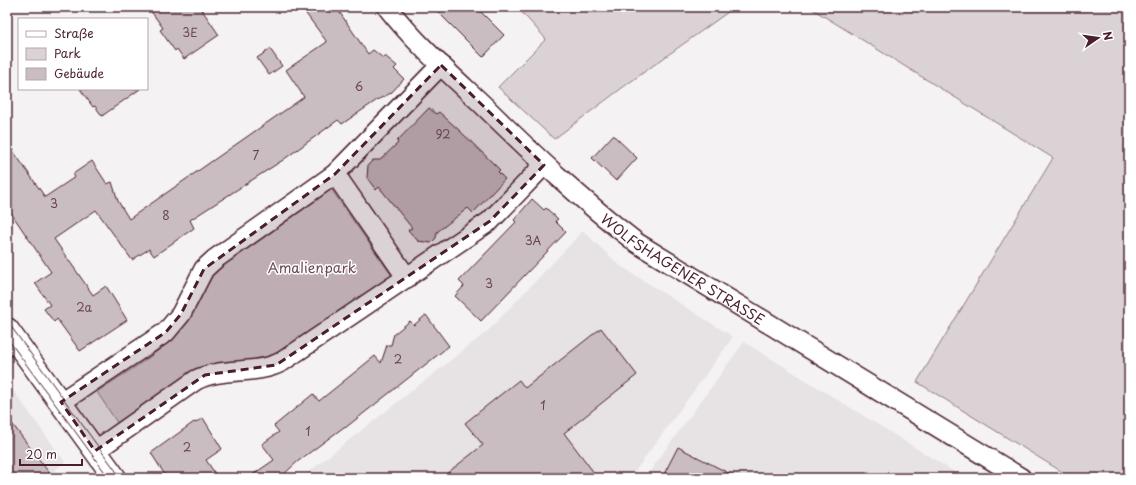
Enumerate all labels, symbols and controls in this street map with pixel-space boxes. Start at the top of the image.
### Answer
legend [18,18,148,90]
north arrow [1078,18,1118,58]
house number: 3E [182,23,198,41]
text: Straße [54,24,94,42]
text: N [1099,29,1118,42]
text: Park [54,44,81,62]
text: Gebäude [54,64,104,82]
house number: 6 [355,77,363,95]
house number: 92 [435,125,451,143]
house number: 7 [253,146,260,164]
house number: 3 [50,194,58,212]
house number: 8 [162,206,170,224]
street label: WOLFSHAGENER STRASSE [597,208,769,329]
house number: 3A [525,231,542,249]
park label: Amalienpark [268,257,357,278]
house number: 3 [485,274,493,292]
house number: 2a [76,298,92,316]
house number: 2 [394,350,402,368]
house number: 1 [540,396,546,414]
house number: 1 [305,422,311,440]
house number: 2 [183,438,191,456]
scale bar [20,441,82,467]
text: 20 m [26,445,57,463]

